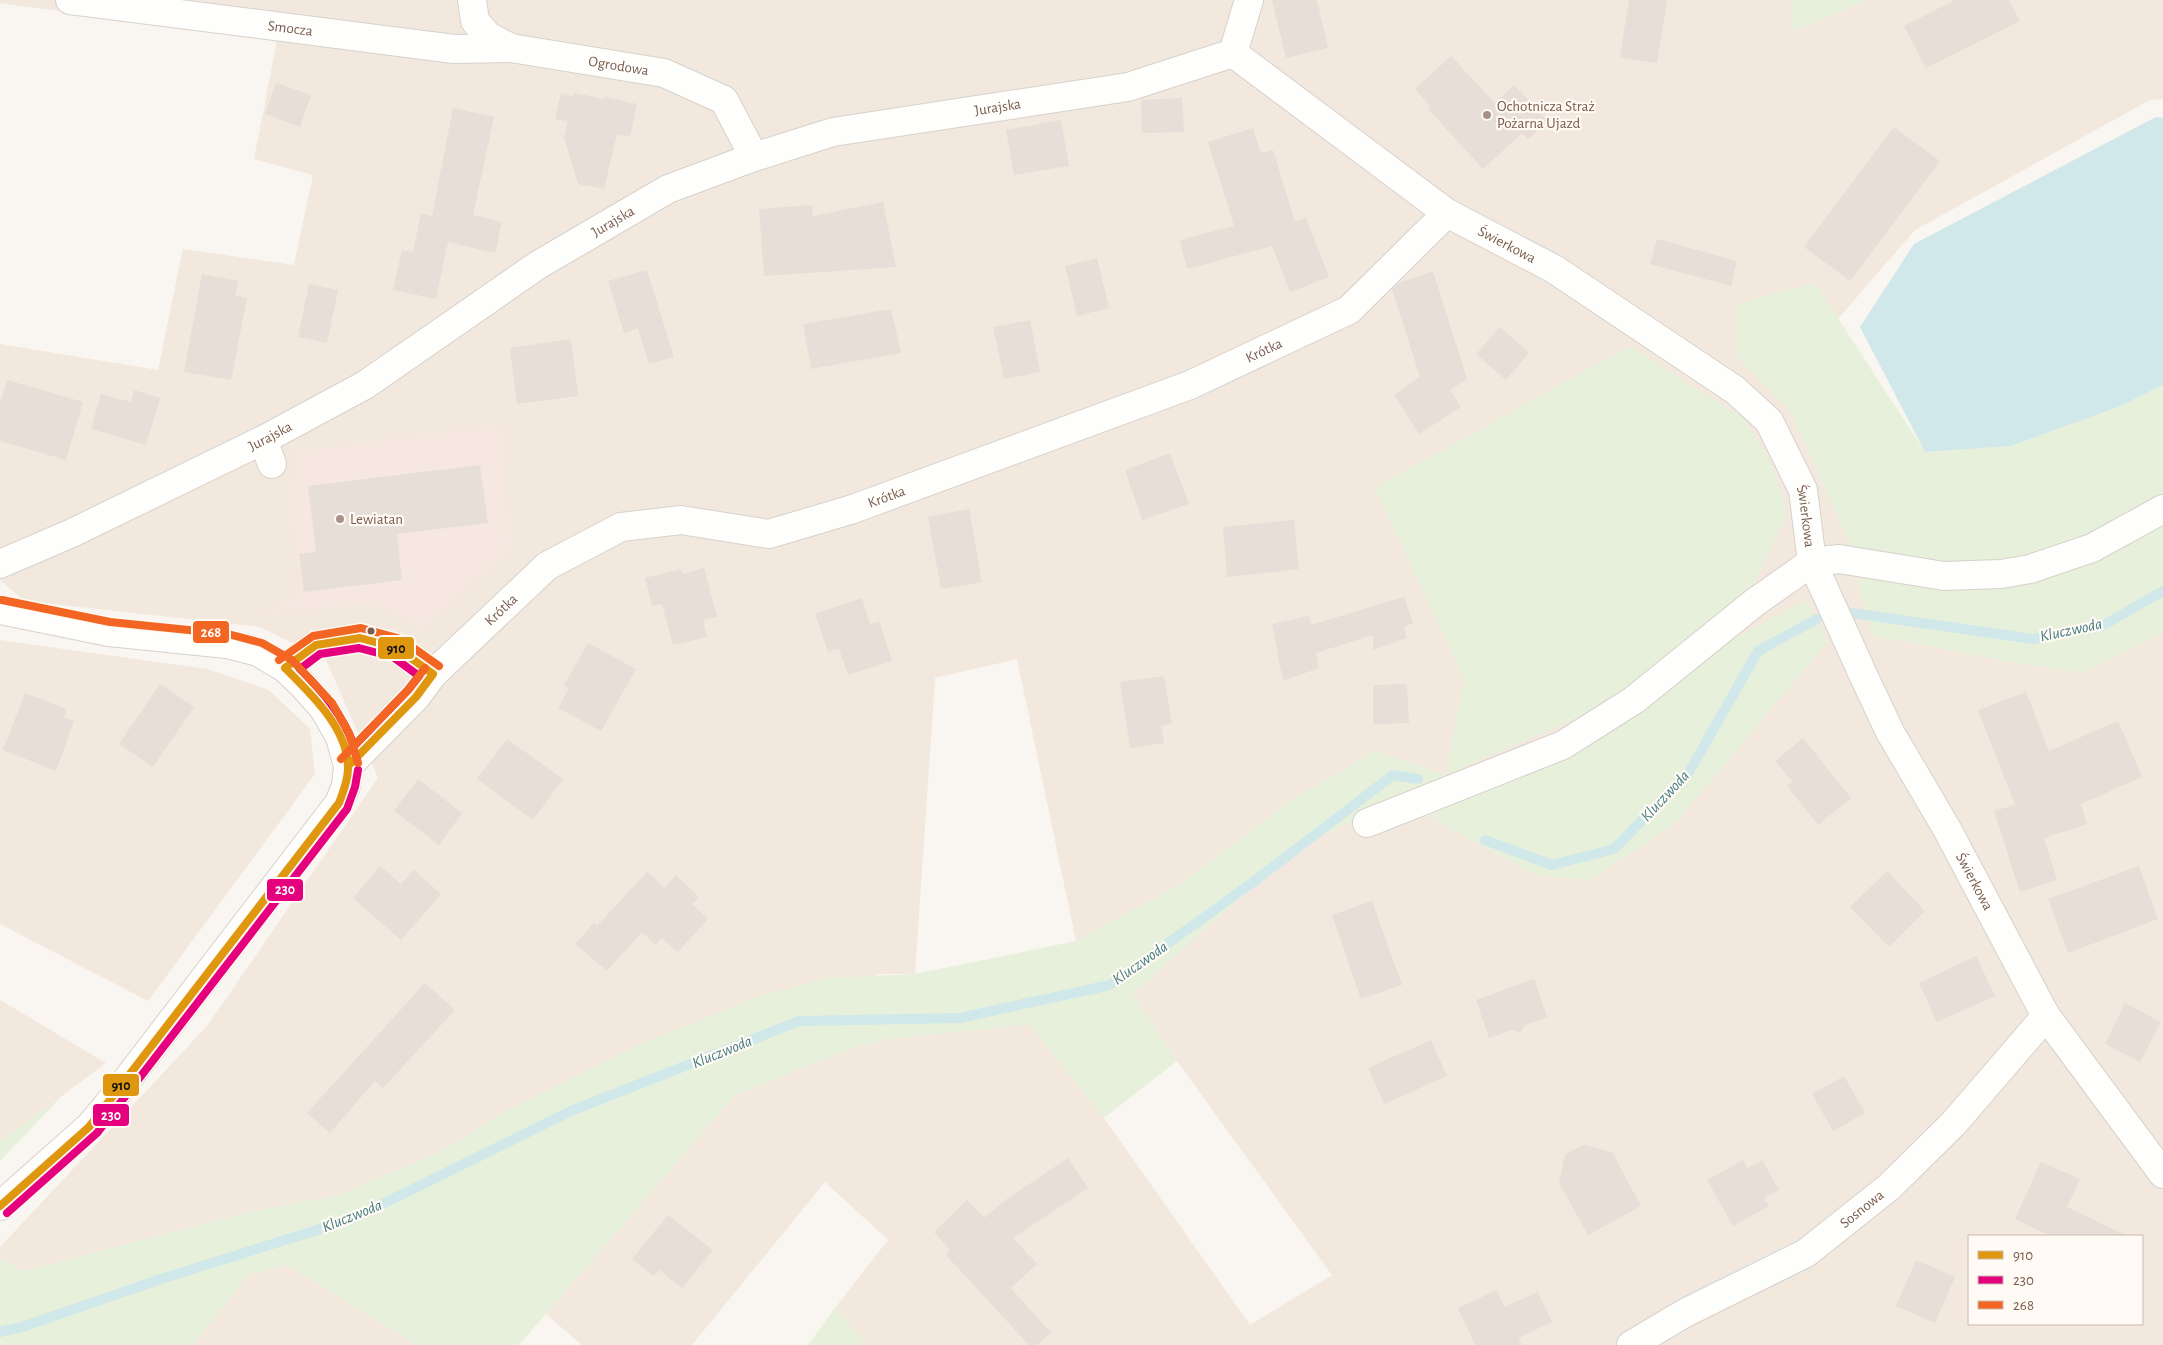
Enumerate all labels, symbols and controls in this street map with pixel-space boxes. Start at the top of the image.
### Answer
street label: Smocza [267,18,314,38]
street label: Ogrodowa [587,53,650,78]
street label: Jurajska [973,96,1022,118]
place label: Ochotnicza Straż Pożarna Ujazd [1497,99,1595,131]
marker: Ochotnicza Straż Pożarna Ujazd [1481,109,1493,121]
street label: Jurajska [589,203,637,239]
street label: Świerkowa [1476,221,1538,266]
street label: Krótka [1243,335,1284,365]
street label: Jurajska [246,418,294,453]
street label: Świerkowa [1794,481,1818,548]
street label: Krótka [866,483,907,510]
place label: Lewiatan [350,512,403,527]
marker: Lewiatan [334,513,346,525]
street label: Krótka [482,591,520,628]
water label: Kluczwoda [2038,616,2104,644]
line badge: 268 [192,620,230,644]
text: 268 [201,626,221,640]
unlabelled marker [366,626,376,636]
line badge: 910 [377,636,415,660]
text: 910 [386,642,406,656]
water label: Kluczwoda [1638,767,1692,825]
street label: Świerkowa [1953,849,1996,913]
line badge: 230 [266,878,304,902]
text: 230 [275,883,295,897]
water label: Kluczwoda [1110,938,1170,988]
water label: Kluczwoda [690,1033,754,1071]
line badge: 910 [102,1073,140,1097]
text: 910 [111,1079,131,1093]
line badge: 230 [92,1103,130,1127]
text: 230 [101,1109,121,1123]
street label: Sosnowa [1837,1187,1887,1231]
water label: Kluczwoda [320,1197,384,1235]
legend [1968,1235,2143,1325]
text: 910 [2013,1248,2033,1263]
text: 230 [2013,1273,2034,1288]
text: 268 [2013,1298,2034,1313]

